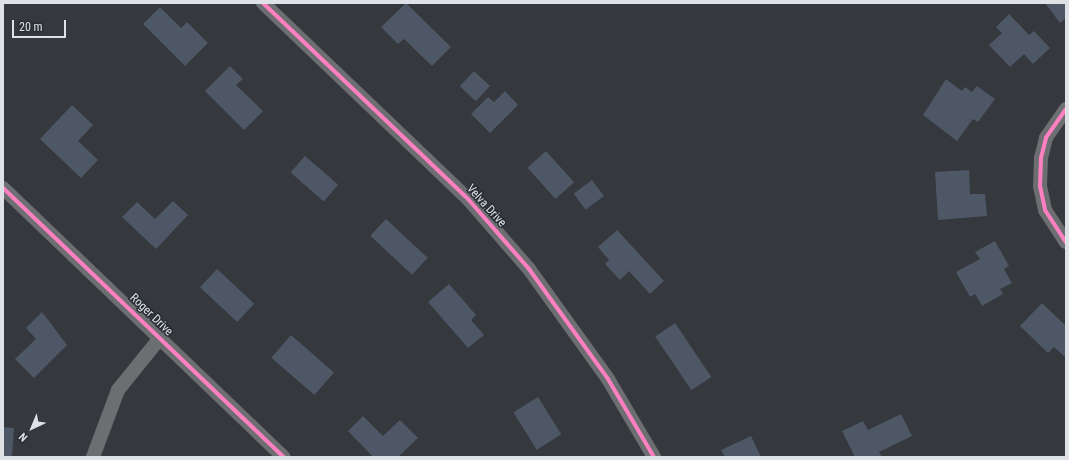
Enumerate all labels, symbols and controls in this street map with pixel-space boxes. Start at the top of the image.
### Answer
scale bar [14,12,68,38]
text: 20 m [19,20,43,34]
street label: Velva Drive [463,182,509,230]
street label: Roger Drive [126,291,176,339]
north arrow [12,408,52,448]
text: N [16,430,30,444]

